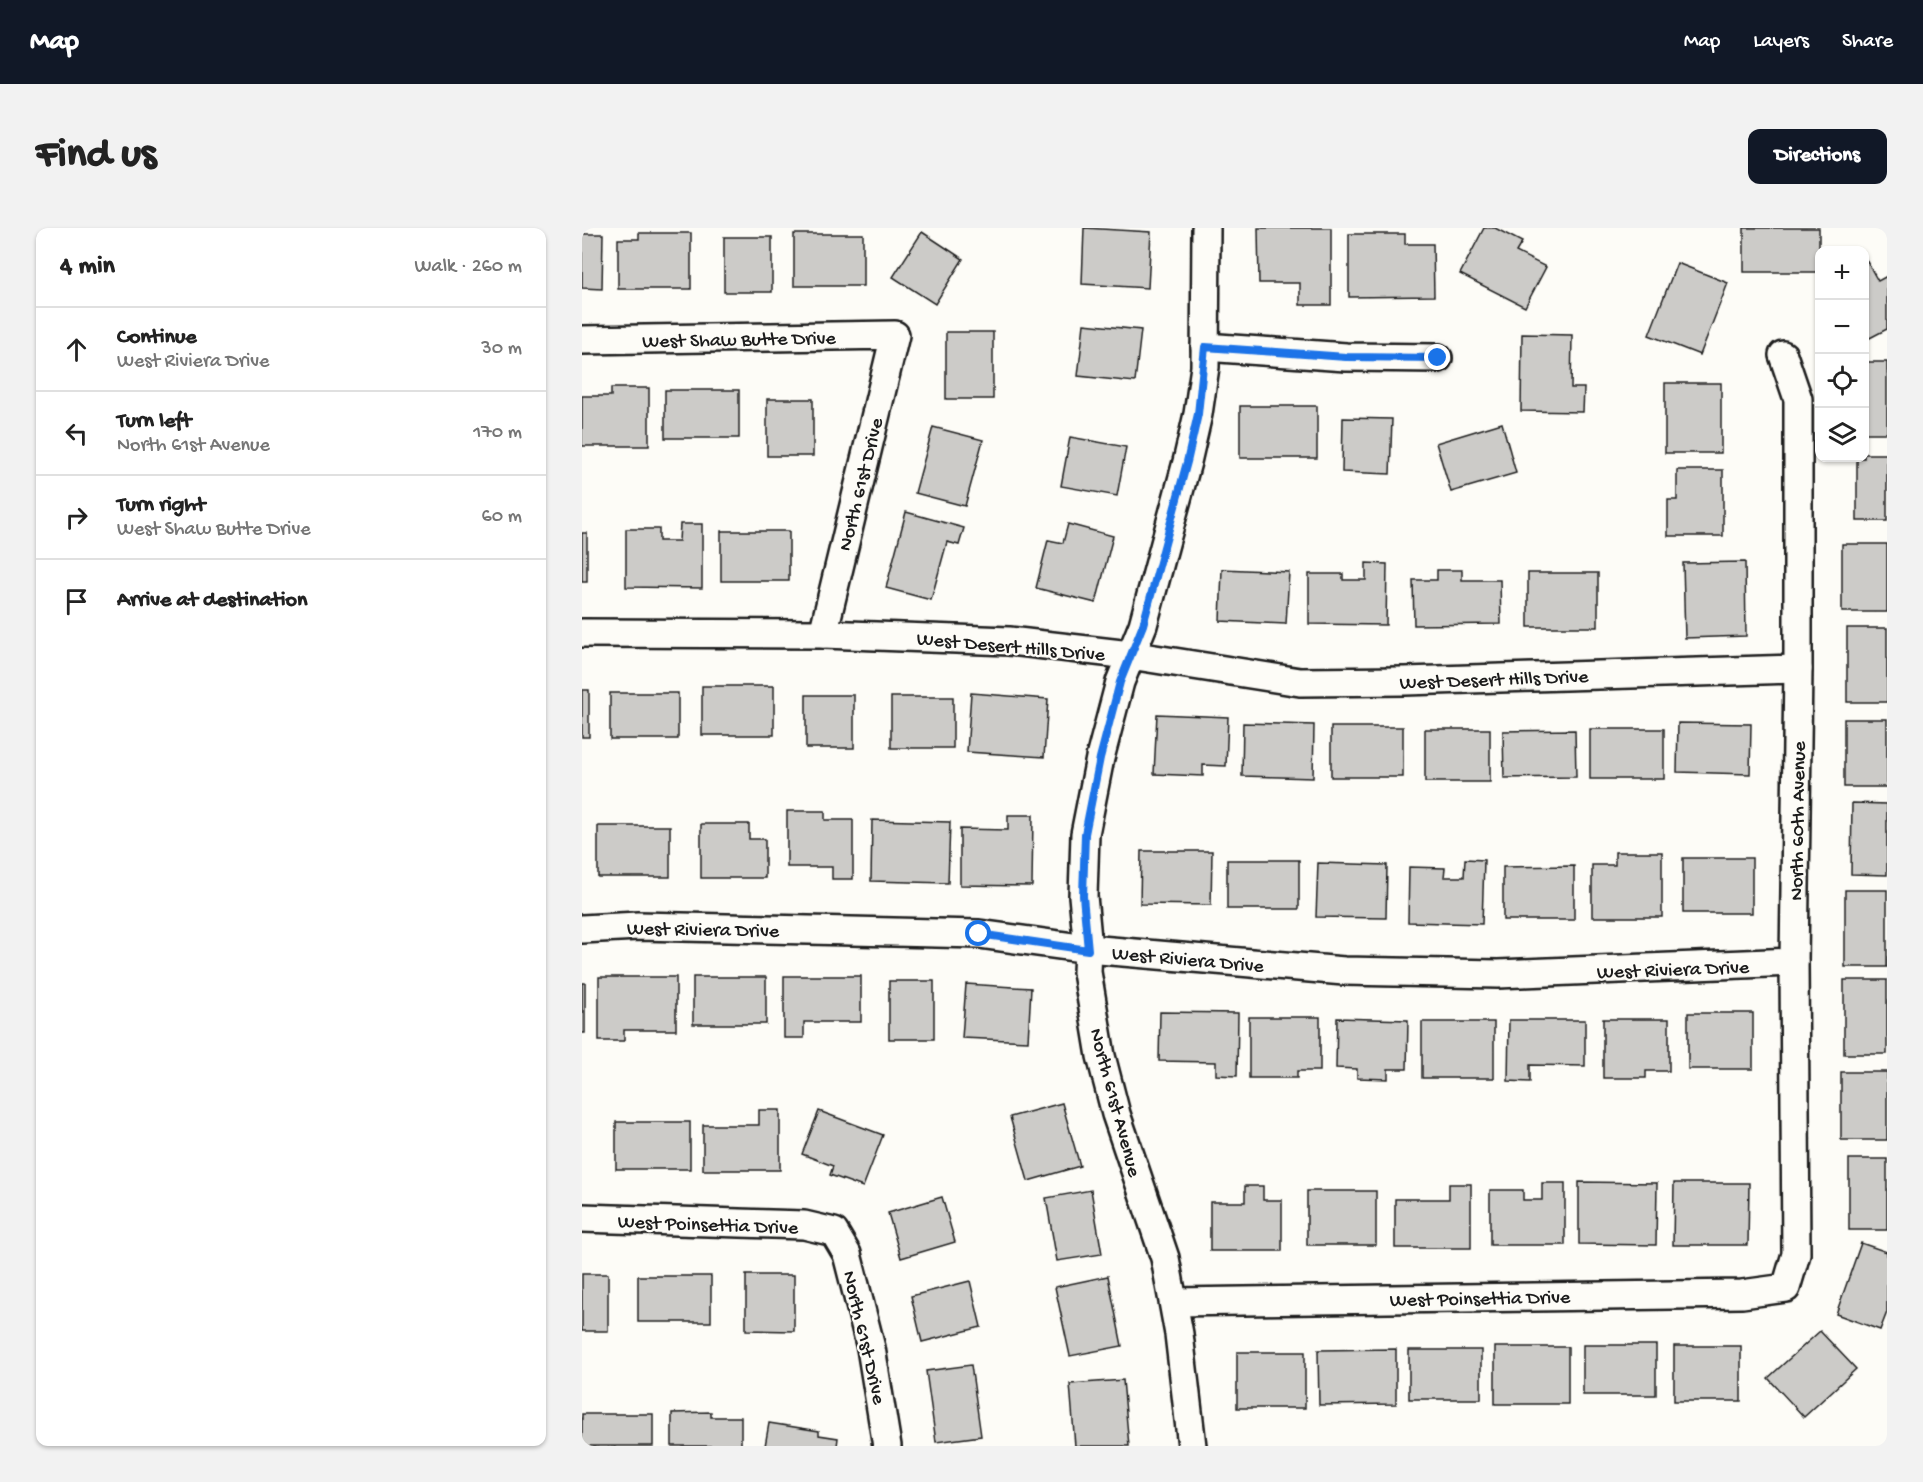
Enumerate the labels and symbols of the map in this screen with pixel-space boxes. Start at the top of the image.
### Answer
street label: West Shaw Butte Drive [642,328,837,355]
route end [1424,344,1450,370]
street label: North 61st Drive [835,415,890,554]
street label: West Desert Hills Drive [916,629,1106,668]
street label: West Desert Hills Drive [1399,667,1590,696]
street label: North 60th Avenue [1787,740,1812,901]
street label: West Riviera Drive [627,919,780,944]
route start [965,920,991,946]
street label: West Riviera Drive [1111,943,1265,980]
street label: West Riviera Drive [1597,957,1750,986]
street label: North 61st Avenue [1083,1026,1145,1180]
street label: West Poinsettia Drive [617,1212,799,1241]
street label: North 61st Drive [836,1269,889,1407]
street label: West Poinsettia Drive [1390,1287,1571,1314]

